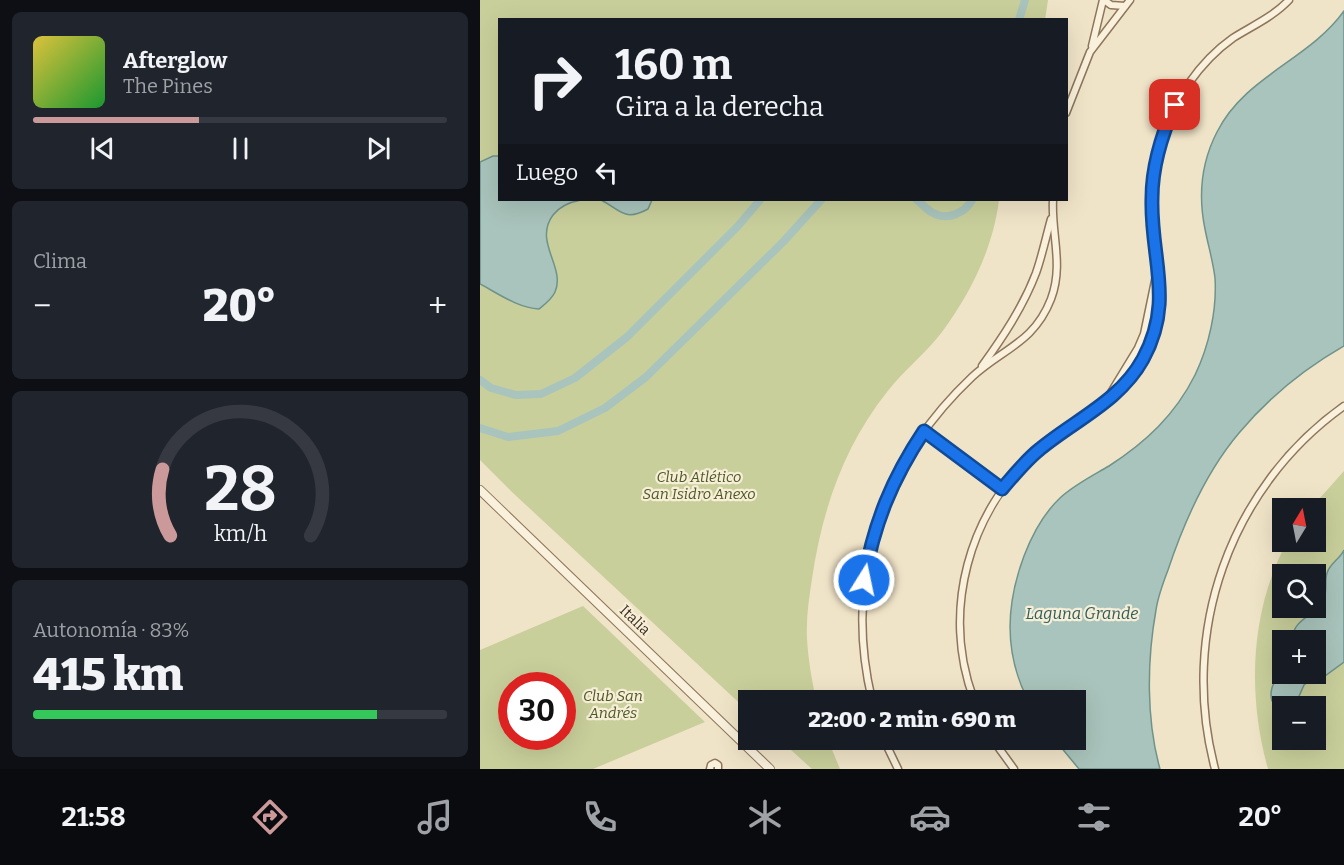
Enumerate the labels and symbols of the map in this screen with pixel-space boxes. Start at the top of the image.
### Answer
pin [1149,79,1200,130]
park label: Club Atlético San Isidro Anexo [642,468,756,503]
north arrow [1272,498,1326,552]
position arrow [832,548,896,612]
street label: Italia [616,601,654,639]
water label: Laguna Grande [1026,604,1138,623]
speed limit sign: 30 [498,672,576,750]
park label: Club San Andrés [583,687,643,722]

